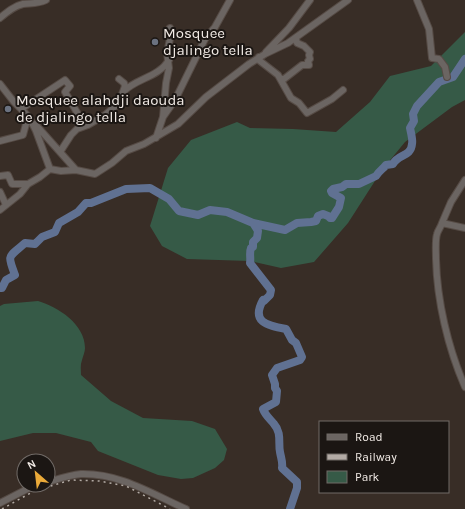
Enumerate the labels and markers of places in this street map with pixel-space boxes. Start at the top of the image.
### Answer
place label: Mosquee djalingo tella [163,24,253,59]
marker: Mosquee djalingo tella [150,37,160,47]
place label: Mosquee alahdji daouda de djalingo tella [16,91,185,126]
marker: Mosquee alahdji daouda de djalingo tella [3,104,13,114]

